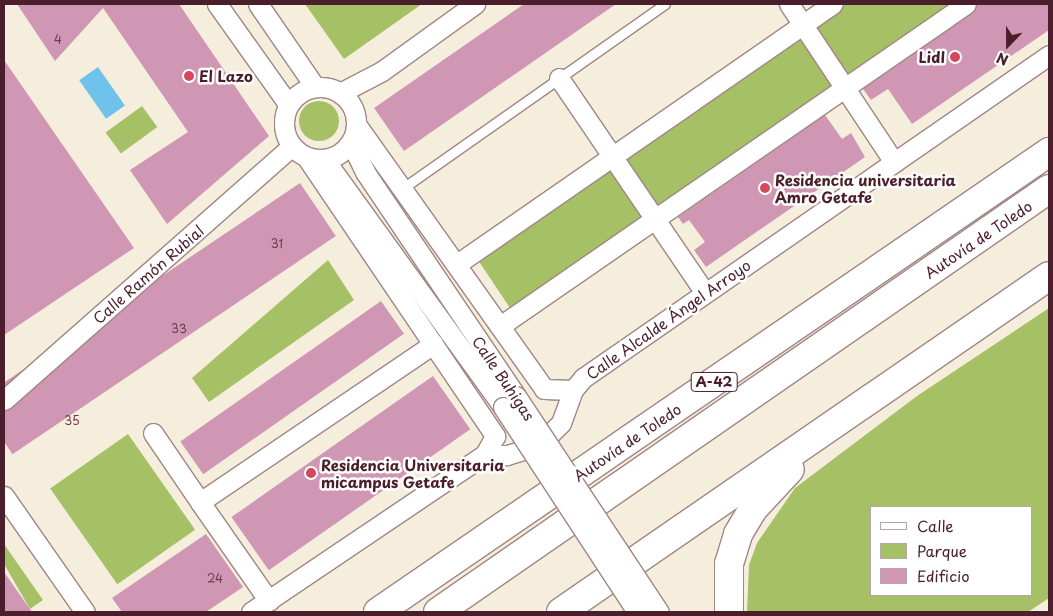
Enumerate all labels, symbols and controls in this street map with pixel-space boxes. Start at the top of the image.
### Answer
north arrow [983,20,1033,70]
house number: 4 [54,33,62,47]
place label: Lidl [918,48,945,66]
text: N [993,48,1011,71]
marker: Lidl [949,51,961,63]
place label: El Lazo [199,67,253,85]
marker: El Lazo [183,70,195,82]
place label: Residencia universitaria Amro Getafe [775,170,957,205]
marker: Residencia universitaria Amro Getafe [759,182,771,194]
street label: Autovía de Toledo [920,196,1036,282]
street label: Calle Ramón Rubial [89,221,207,327]
house number: 31 [271,237,283,251]
street label: Calle Alcalde Ángel Arroyo [582,255,754,383]
house number: 33 [171,322,187,336]
street label: Calle Buhigas [469,332,539,424]
road number: A-42 [690,371,738,394]
street label: Autovía de Toledo [569,399,685,485]
house number: 35 [64,414,80,428]
place label: Residencia Universitaria micampus Getafe [321,455,505,490]
marker: Residencia Universitaria micampus Getafe [305,467,317,479]
legend [870,506,1033,596]
text: Calle [917,514,954,537]
text: Parque [917,539,967,562]
text: Edificio [917,564,970,587]
house number: 24 [207,572,223,586]

